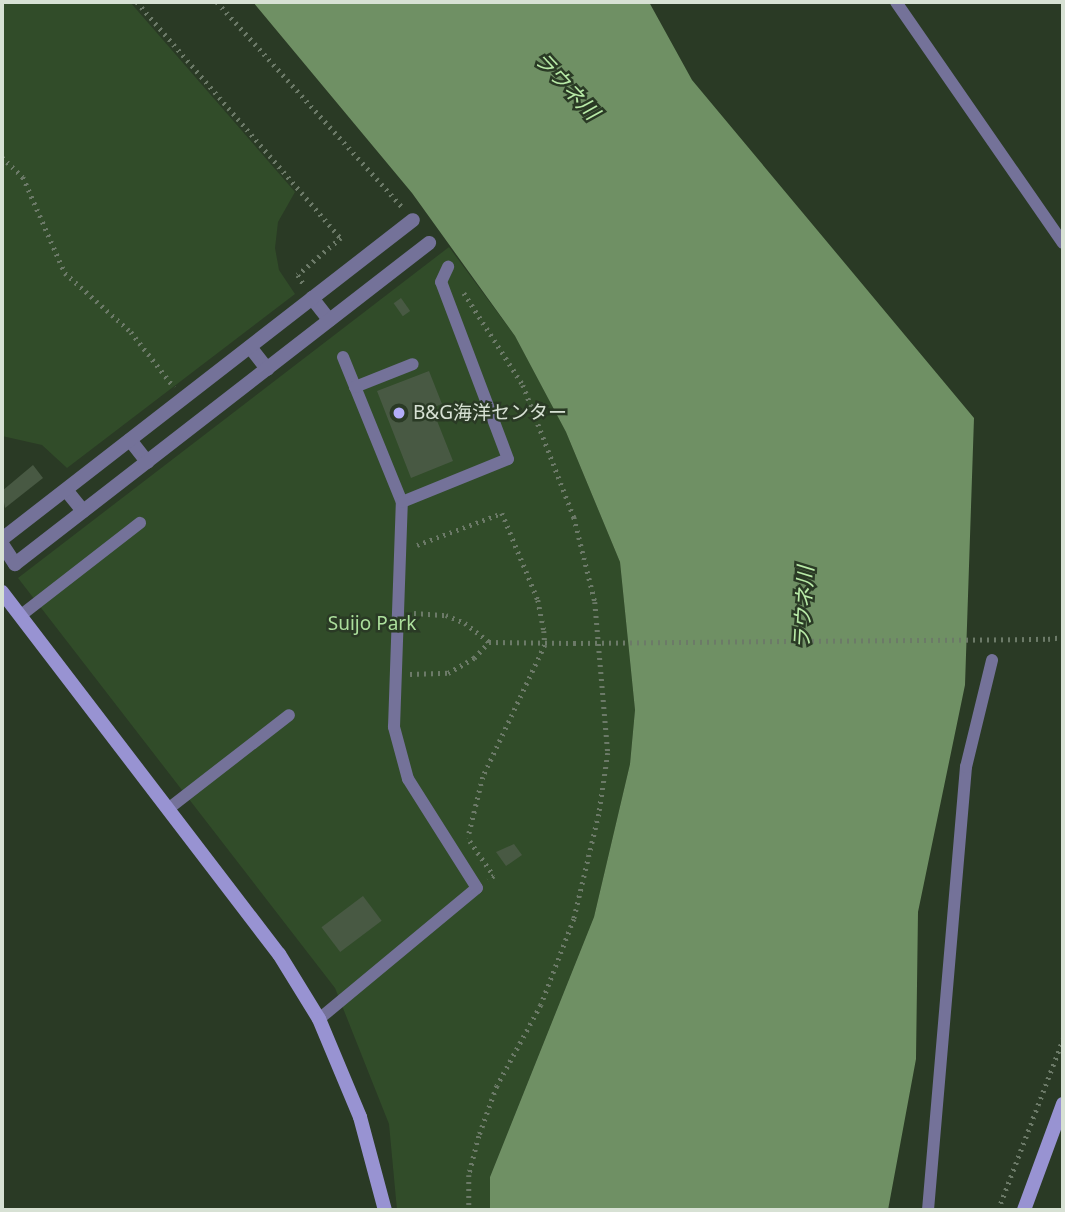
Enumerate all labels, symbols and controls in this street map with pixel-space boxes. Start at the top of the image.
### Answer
water label: ラウネ川 [529,46,605,124]
place label: B&G海洋センター [413,402,567,424]
marker: B&G海洋センター [391,405,407,421]
water label: ラウネ川 [788,565,818,651]
park label: Suijo Park [328,613,416,635]

